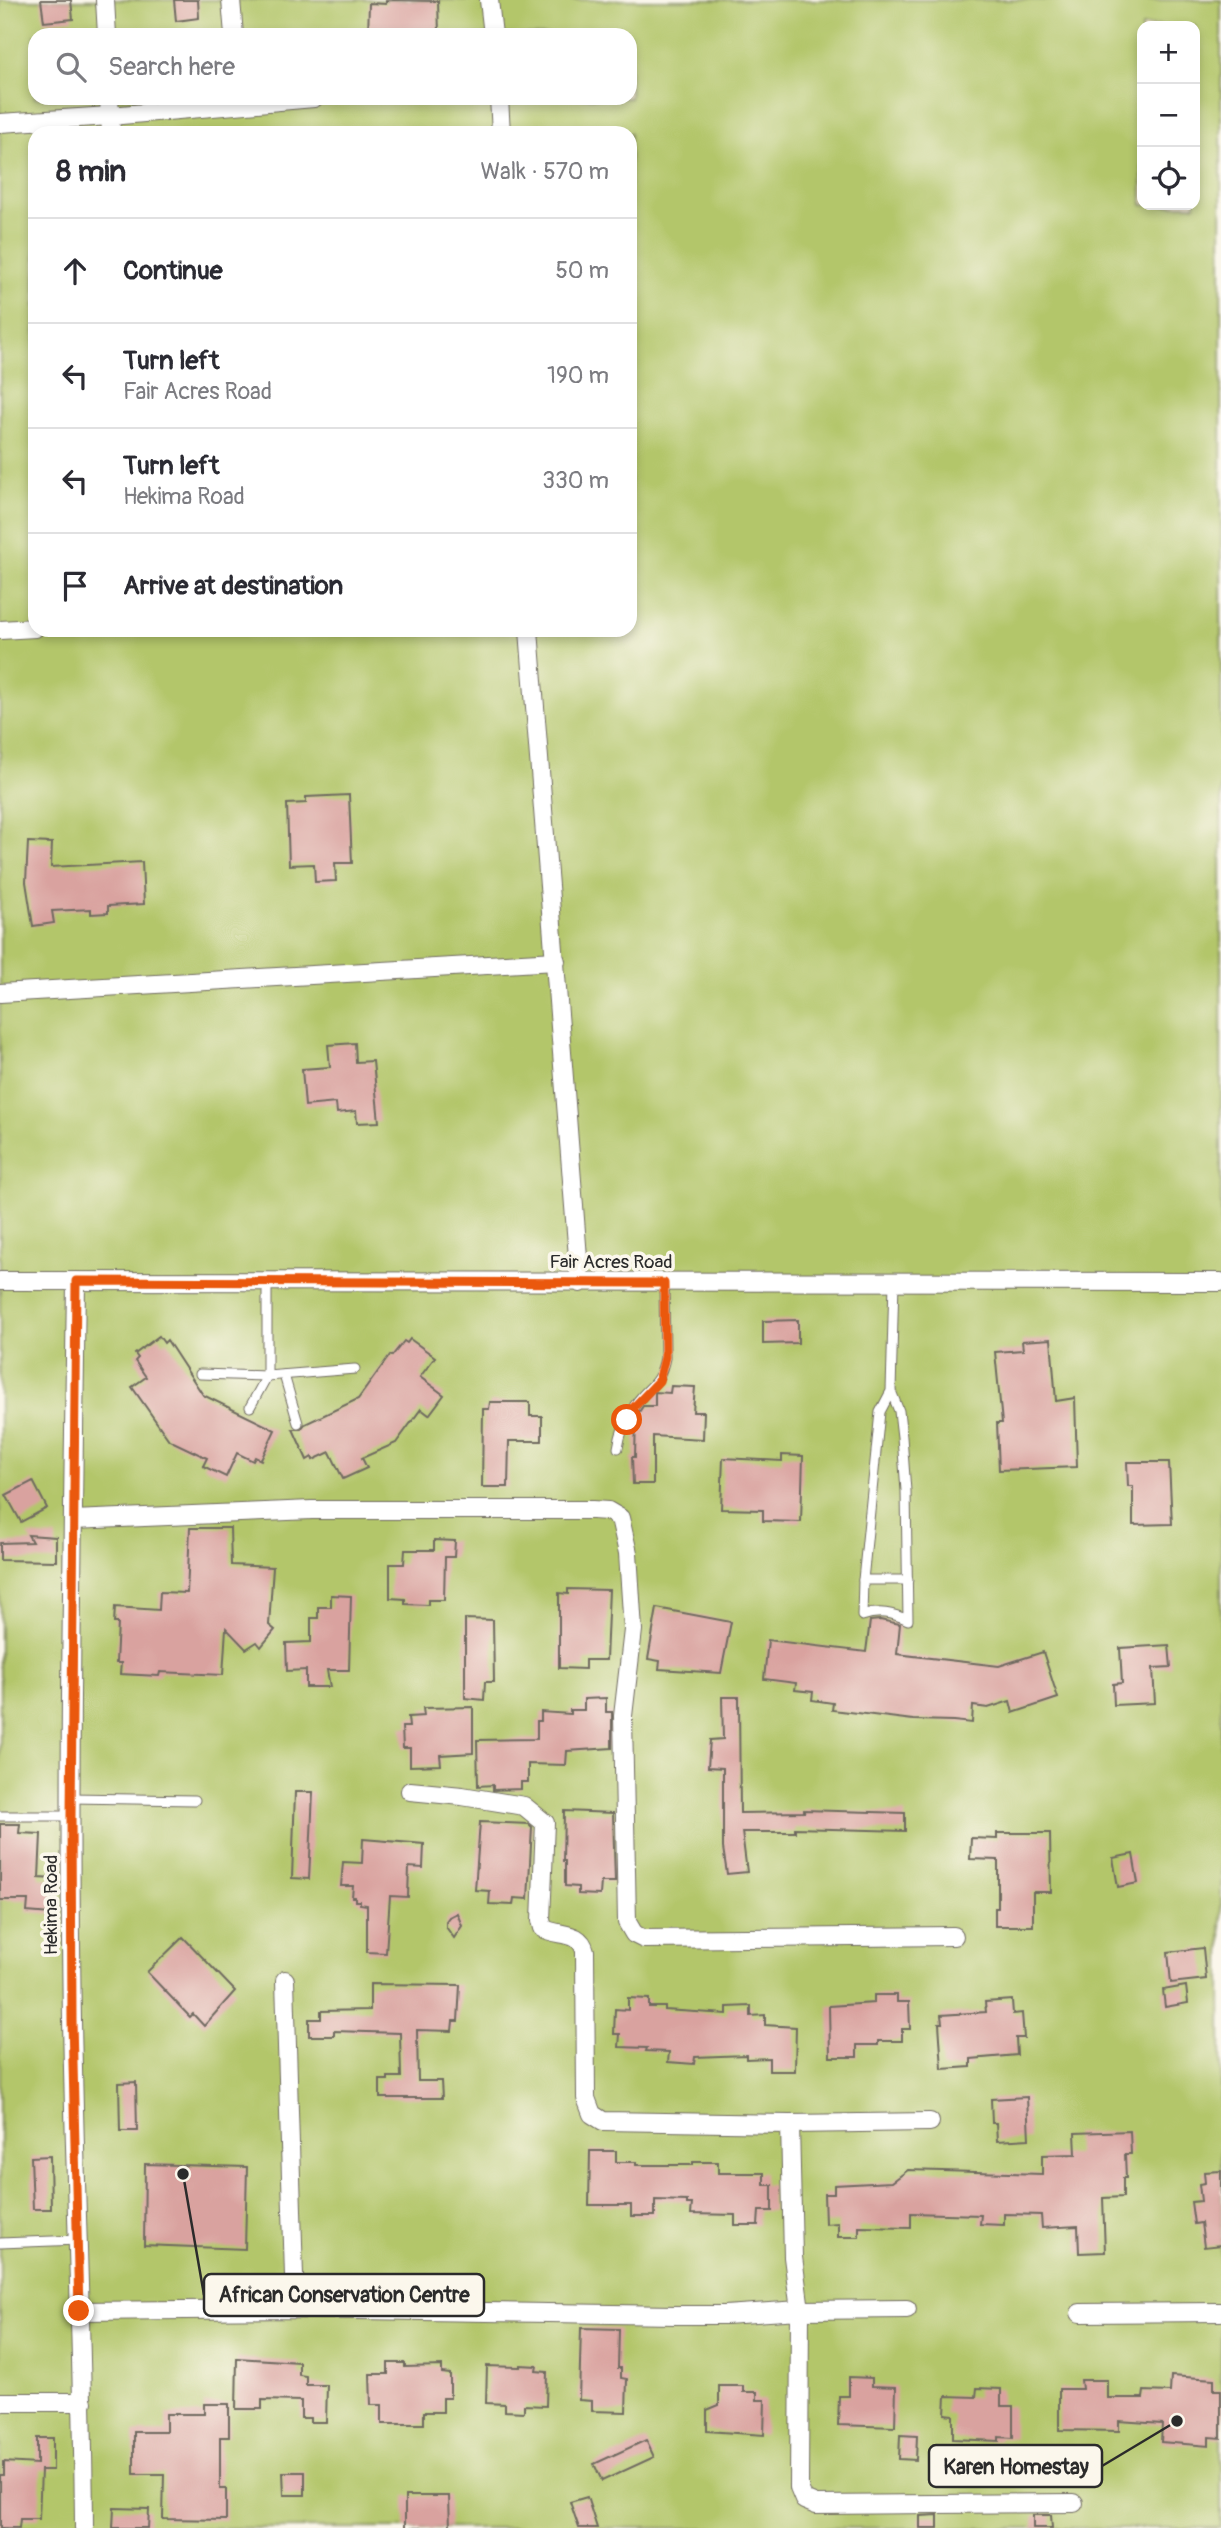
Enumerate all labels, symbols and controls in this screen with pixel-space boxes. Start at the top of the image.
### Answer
map controls [1137,21,1200,210]
button: + [1137,21,1200,84]
search box [28,28,637,105]
icon: search [52,48,90,86]
text: Search here [108,51,235,83]
button: − [1137,84,1200,147]
button: locate [1137,147,1200,210]
text: 8 min [56,153,126,190]
text: Walk · 570 m [480,157,609,186]
icon: ahead [56,252,94,290]
text: Continue [123,255,223,287]
text: 50 m [555,256,609,285]
text: Turn left [123,345,219,377]
icon: left [56,357,94,395]
text: 190 m [547,361,609,390]
text: Fair Acres Road [123,377,272,406]
text: Turn left [123,450,219,482]
icon: left [56,462,94,500]
text: 330 m [542,466,609,495]
text: Hekima Road [123,482,245,511]
icon: arrive [56,567,94,605]
text: Arrive at destination [123,570,343,602]
street label: Fair Acres Road [549,1250,673,1274]
route start [611,1404,642,1435]
street label: Hekima Road [39,1855,63,1955]
callout: African Conservation Centre [204,2274,484,2316]
text: African Conservation Centre [218,2282,470,2309]
route end [63,2295,94,2326]
callout: Karen Homestay [929,2445,1102,2487]
text: Karen Homestay [943,2454,1089,2481]

